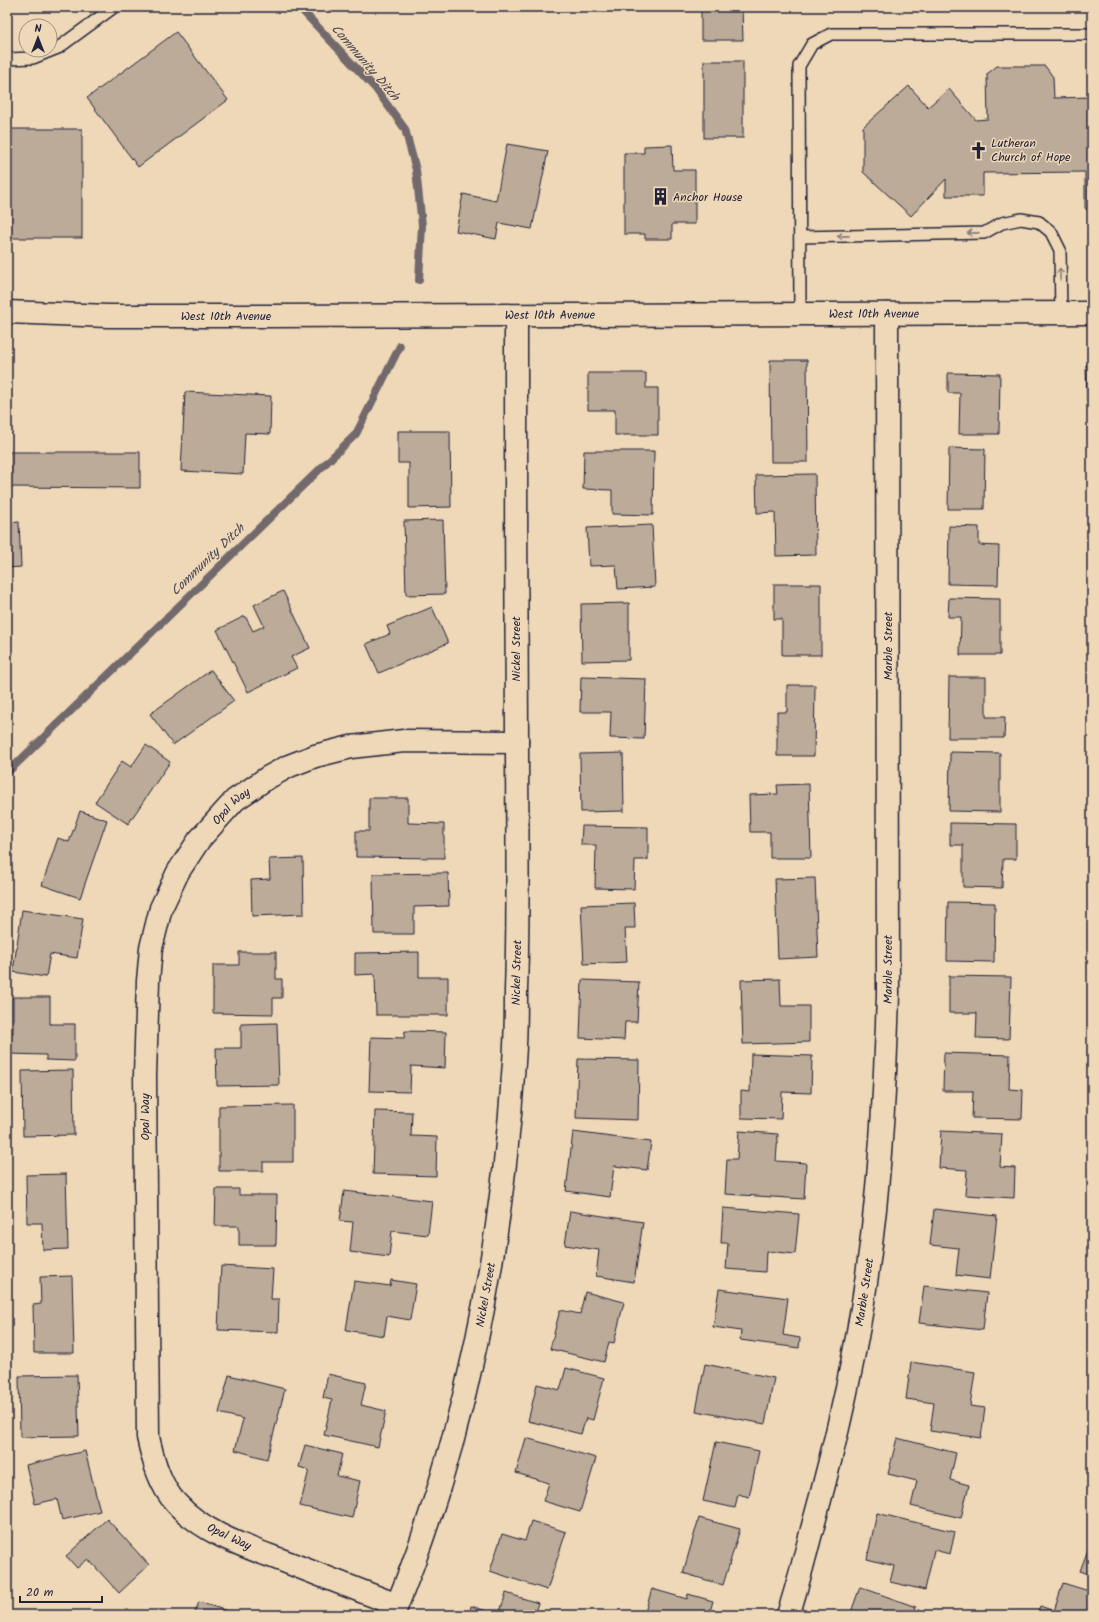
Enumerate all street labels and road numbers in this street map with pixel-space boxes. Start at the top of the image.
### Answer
street label: West 10th Avenue [829,304,920,323]
street label: West 10th Avenue [505,305,596,325]
street label: West 10th Avenue [181,307,272,326]
street label: Marble Street [879,611,898,680]
street label: Nickel Street [507,616,526,682]
street label: Opal Way [208,783,254,829]
street label: Marble Street [878,934,898,1004]
street label: Nickel Street [506,939,527,1005]
street label: Opal Way [136,1093,155,1141]
street label: Marble Street [850,1256,879,1328]
street label: Nickel Street [470,1261,501,1329]
street label: Opal Way [204,1518,255,1556]

